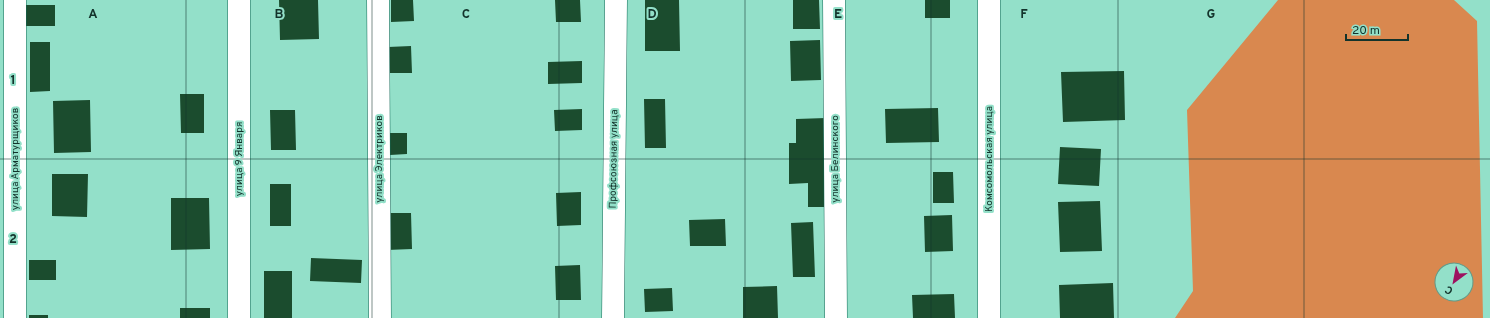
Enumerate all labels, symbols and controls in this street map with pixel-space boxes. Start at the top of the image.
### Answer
text: A [88,7,98,23]
text: B [275,7,284,23]
text: C [462,7,470,23]
text: D [647,7,657,23]
text: E [834,7,842,23]
text: F [1020,7,1028,23]
text: G [1207,7,1216,23]
scale bar [1346,16,1408,42]
text: 20 m [1352,23,1380,39]
text: 1 [10,73,16,89]
street label: Комсомольская улица [983,106,996,212]
street label: улица Арматурщиков [9,108,22,210]
street label: Профсоюзная улица [607,109,621,209]
street label: улица Электриков [373,115,386,203]
street label: улица Белинского [829,115,842,203]
street label: улица 9 Января [233,122,246,196]
text: 2 [9,232,17,248]
north arrow [1434,262,1474,302]
text: С [1443,282,1456,297]

